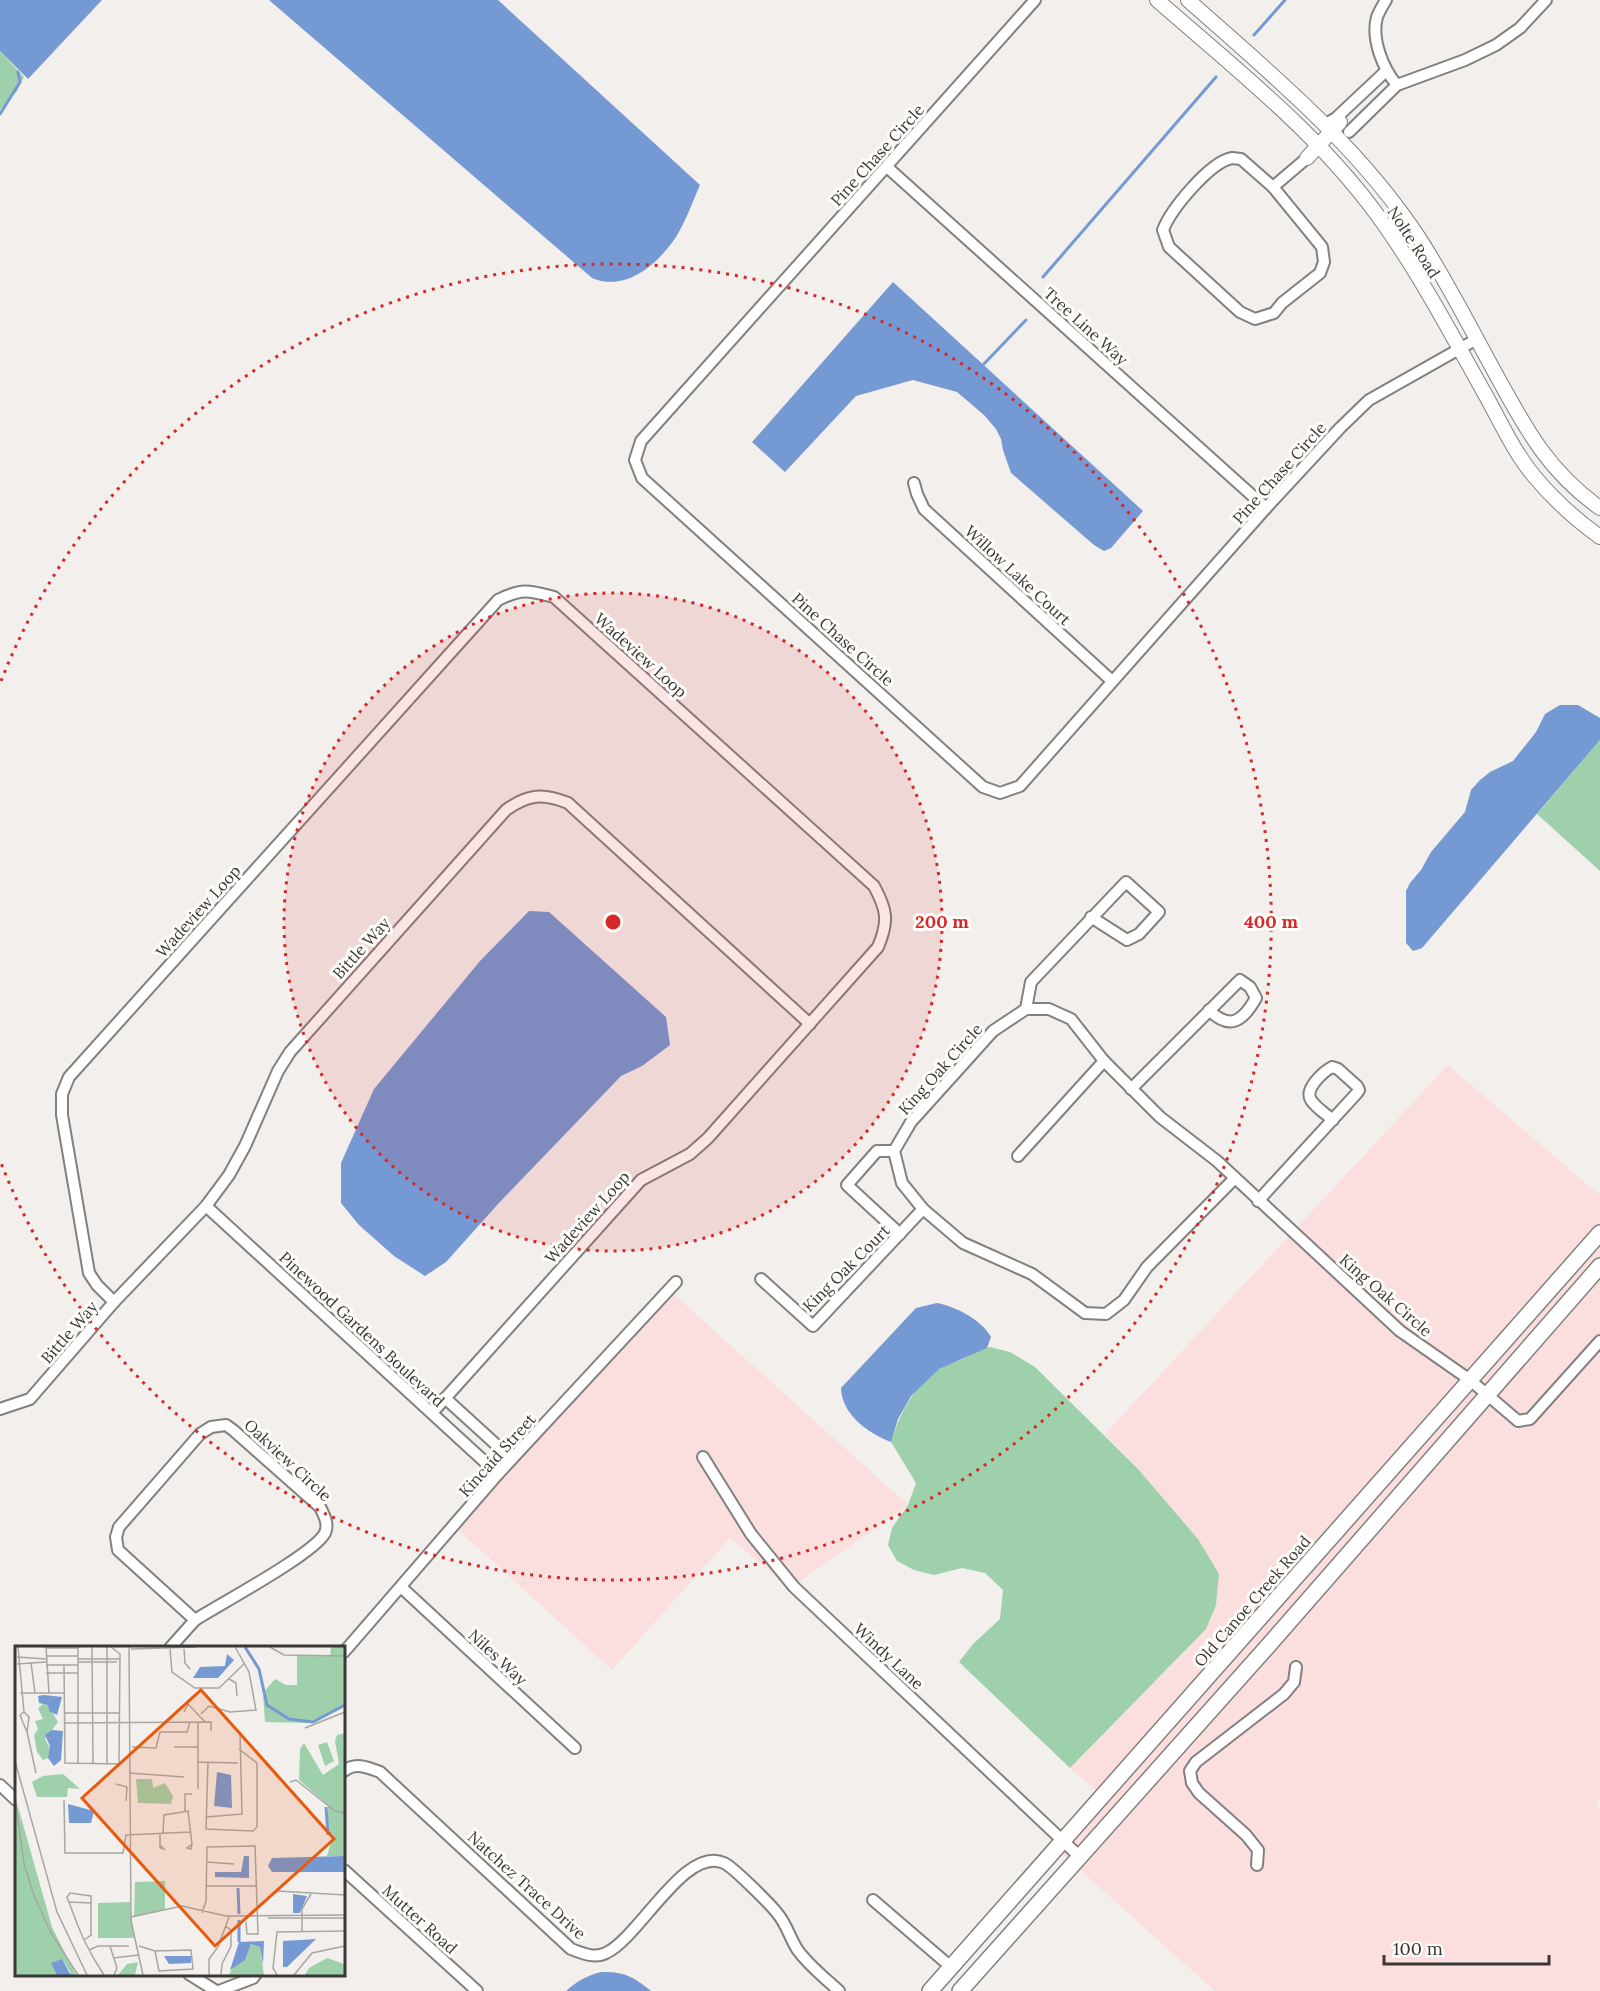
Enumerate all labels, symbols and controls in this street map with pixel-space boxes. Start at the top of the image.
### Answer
street label: Pine Chase Circle [826,100,928,210]
street label: Nolte Road [1383,202,1445,282]
street label: Tree Line Way [1040,283,1133,369]
street label: Pine Chase Circle [1228,418,1330,528]
street label: Willow Lake Court [961,521,1076,630]
street label: Pine Chase Circle [788,588,898,690]
street label: Wadeview Loop [591,608,691,702]
street label: Wadeview Loop [151,861,245,961]
text: 200 m [915,910,969,933]
text: 400 m [1244,910,1298,933]
centre of rings [603,912,623,932]
street label: Bittle Way [328,913,394,983]
street label: King Oak Circle [894,1019,986,1119]
street label: Wadeview Loop [540,1167,634,1267]
street label: King Oak Court [798,1220,894,1316]
street label: Pinewood Gardens Boulevard [275,1247,449,1411]
street label: King Oak Circle [1336,1249,1437,1341]
street label: Bittle Way [36,1296,102,1367]
street label: Kincaid Street [454,1409,540,1501]
street label: Oakview Circle [240,1415,336,1506]
street label: Old Canoe Creek Road [1190,1531,1315,1671]
street label: Windy Lane [850,1619,928,1694]
street label: Niles Way [464,1625,532,1690]
inset map [15,1646,345,1976]
street label: Natchez Trace Drive [464,1827,590,1943]
street label: Mutter Road [378,1880,462,1958]
scale bar [1384,1928,1549,1966]
text: 100 m [1393,1937,1443,1960]

